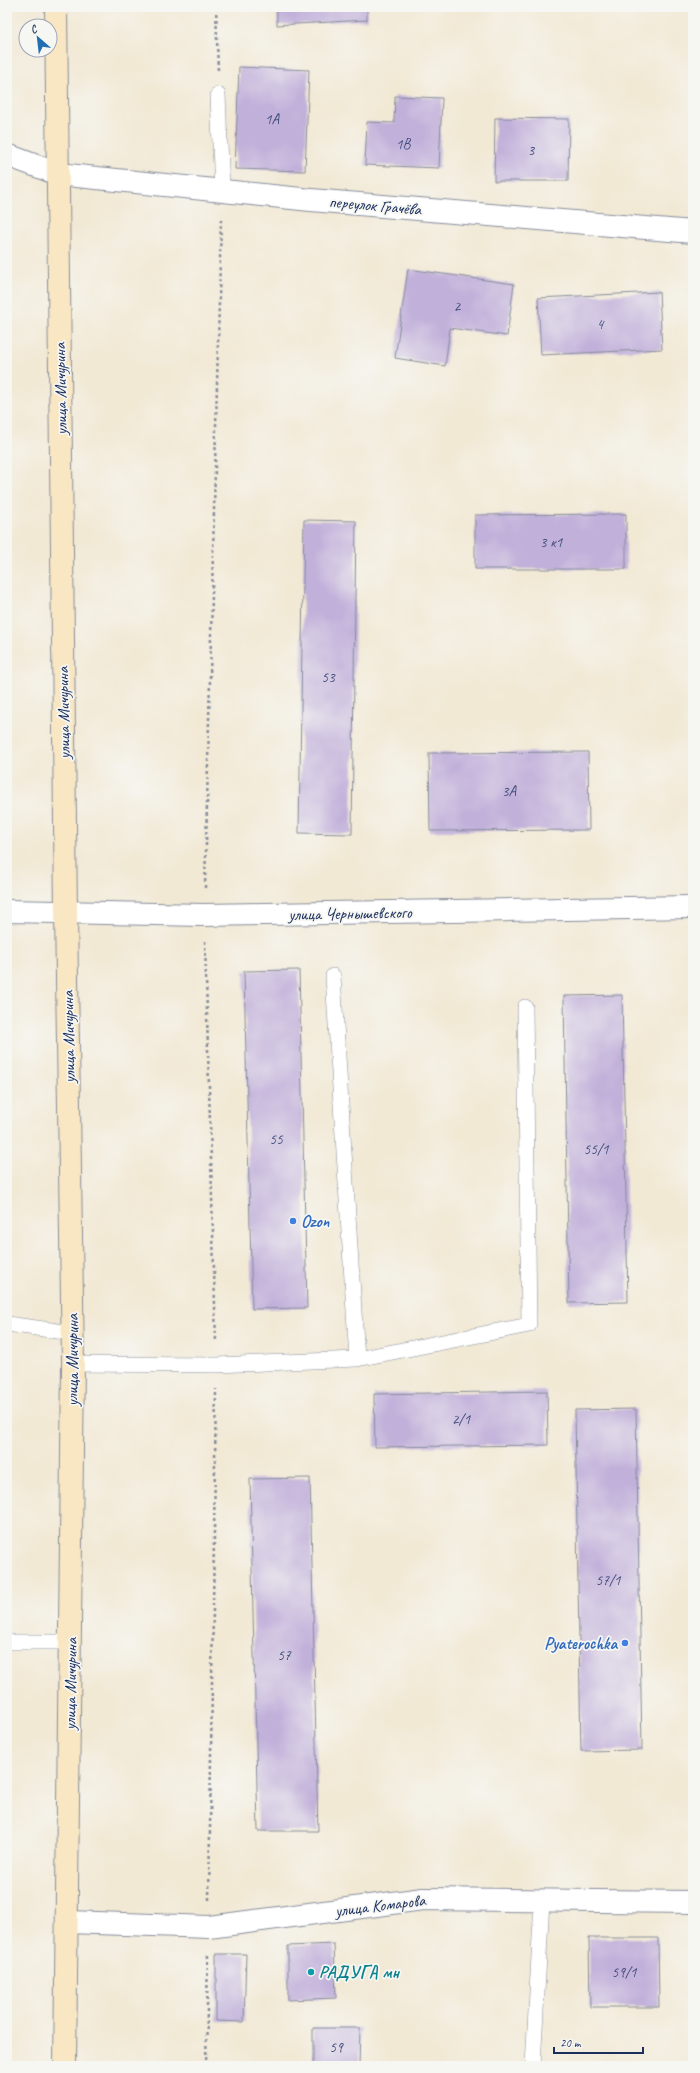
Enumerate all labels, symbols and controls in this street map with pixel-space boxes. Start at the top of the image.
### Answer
north arrow [18,18,58,58]
text: С [28,21,40,37]
house number: 1А [265,110,281,129]
house number: 1В [396,135,412,154]
house number: 3 [528,141,536,160]
street label: переулок Грачёва [328,191,423,220]
house number: 2 [454,297,462,316]
house number: 4 [597,315,605,334]
street label: улица Мичурина [49,341,72,436]
house number: 3 к1 [540,533,564,552]
street label: улица Мичурина [52,665,75,760]
house number: 53 [321,668,336,687]
house number: 3А [502,782,518,801]
street label: улица Чернышевского [287,902,413,925]
street label: улица Мичурина [57,989,80,1084]
house number: 55 [269,1130,284,1149]
house number: 55/1 [583,1140,610,1159]
place label: Ozon [301,1211,331,1232]
marker: Ozon [288,1216,298,1226]
street label: улица Мичурина [62,1312,83,1407]
house number: 2/1 [452,1410,471,1429]
house number: 57/1 [595,1571,622,1590]
place label: Pyaterochka [544,1633,618,1654]
street label: улица Мичурина [59,1636,82,1731]
marker: Pyaterochka [620,1638,630,1648]
house number: 57 [277,1646,292,1665]
street label: улица Комарова [333,1889,428,1922]
place label: РАДУГА мн [319,1962,400,1983]
house number: 59/1 [611,1963,638,1982]
marker: РАДУГА мн [306,1967,316,1977]
scale bar [554,2029,643,2055]
text: 20 m [560,2035,582,2051]
house number: 59 [329,2038,344,2057]

